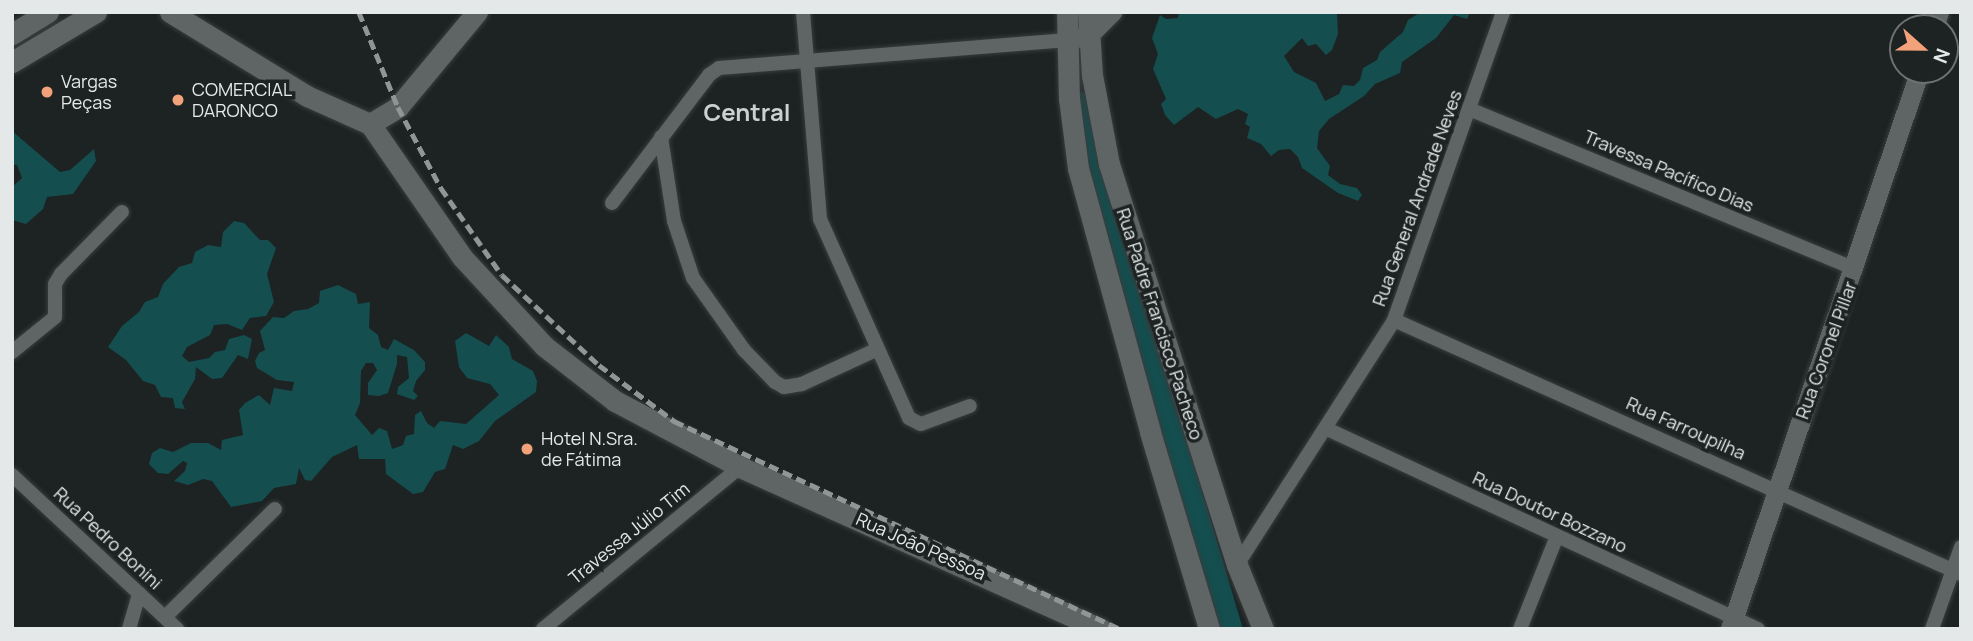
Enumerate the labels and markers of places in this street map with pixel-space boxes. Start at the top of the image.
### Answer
place label: Vargas Peças [61,71,117,114]
place label: COMERCIAL DARONCO [192,79,292,122]
marker: Vargas Peças [39,84,55,100]
marker: COMERCIAL DARONCO [170,92,186,108]
place label: Hotel N.Sra. de Fátima [541,428,638,471]
marker: Hotel N.Sra. de Fátima [519,441,535,457]

